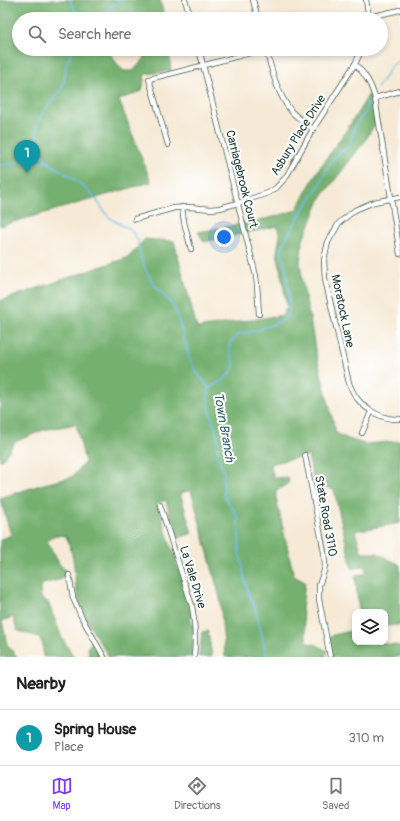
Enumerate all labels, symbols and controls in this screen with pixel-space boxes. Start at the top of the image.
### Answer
search box [12,12,388,56]
icon: search [26,23,48,45]
text: Search here [58,25,131,44]
street label: Asbury Place Drive [268,92,329,178]
street label: Carriagebrook Court [222,128,261,230]
pin: 1 [14,140,40,173]
your location [214,227,234,247]
street label: Moratock Lane [327,273,358,349]
water label: Town Branch [210,391,238,464]
street label: State Road 3110 [311,474,340,558]
street label: La Vale Drive [176,544,209,610]
map controls [352,609,388,645]
button: layers [352,609,388,645]
text: Nearby [16,673,65,694]
text: Spring House [54,720,136,739]
text: 1 [26,730,32,746]
text: 310 m [348,730,384,746]
text: Place [54,739,83,755]
tab: Map [51,775,73,812]
tab: Directions [174,775,221,812]
tab: Saved [322,775,349,812]

